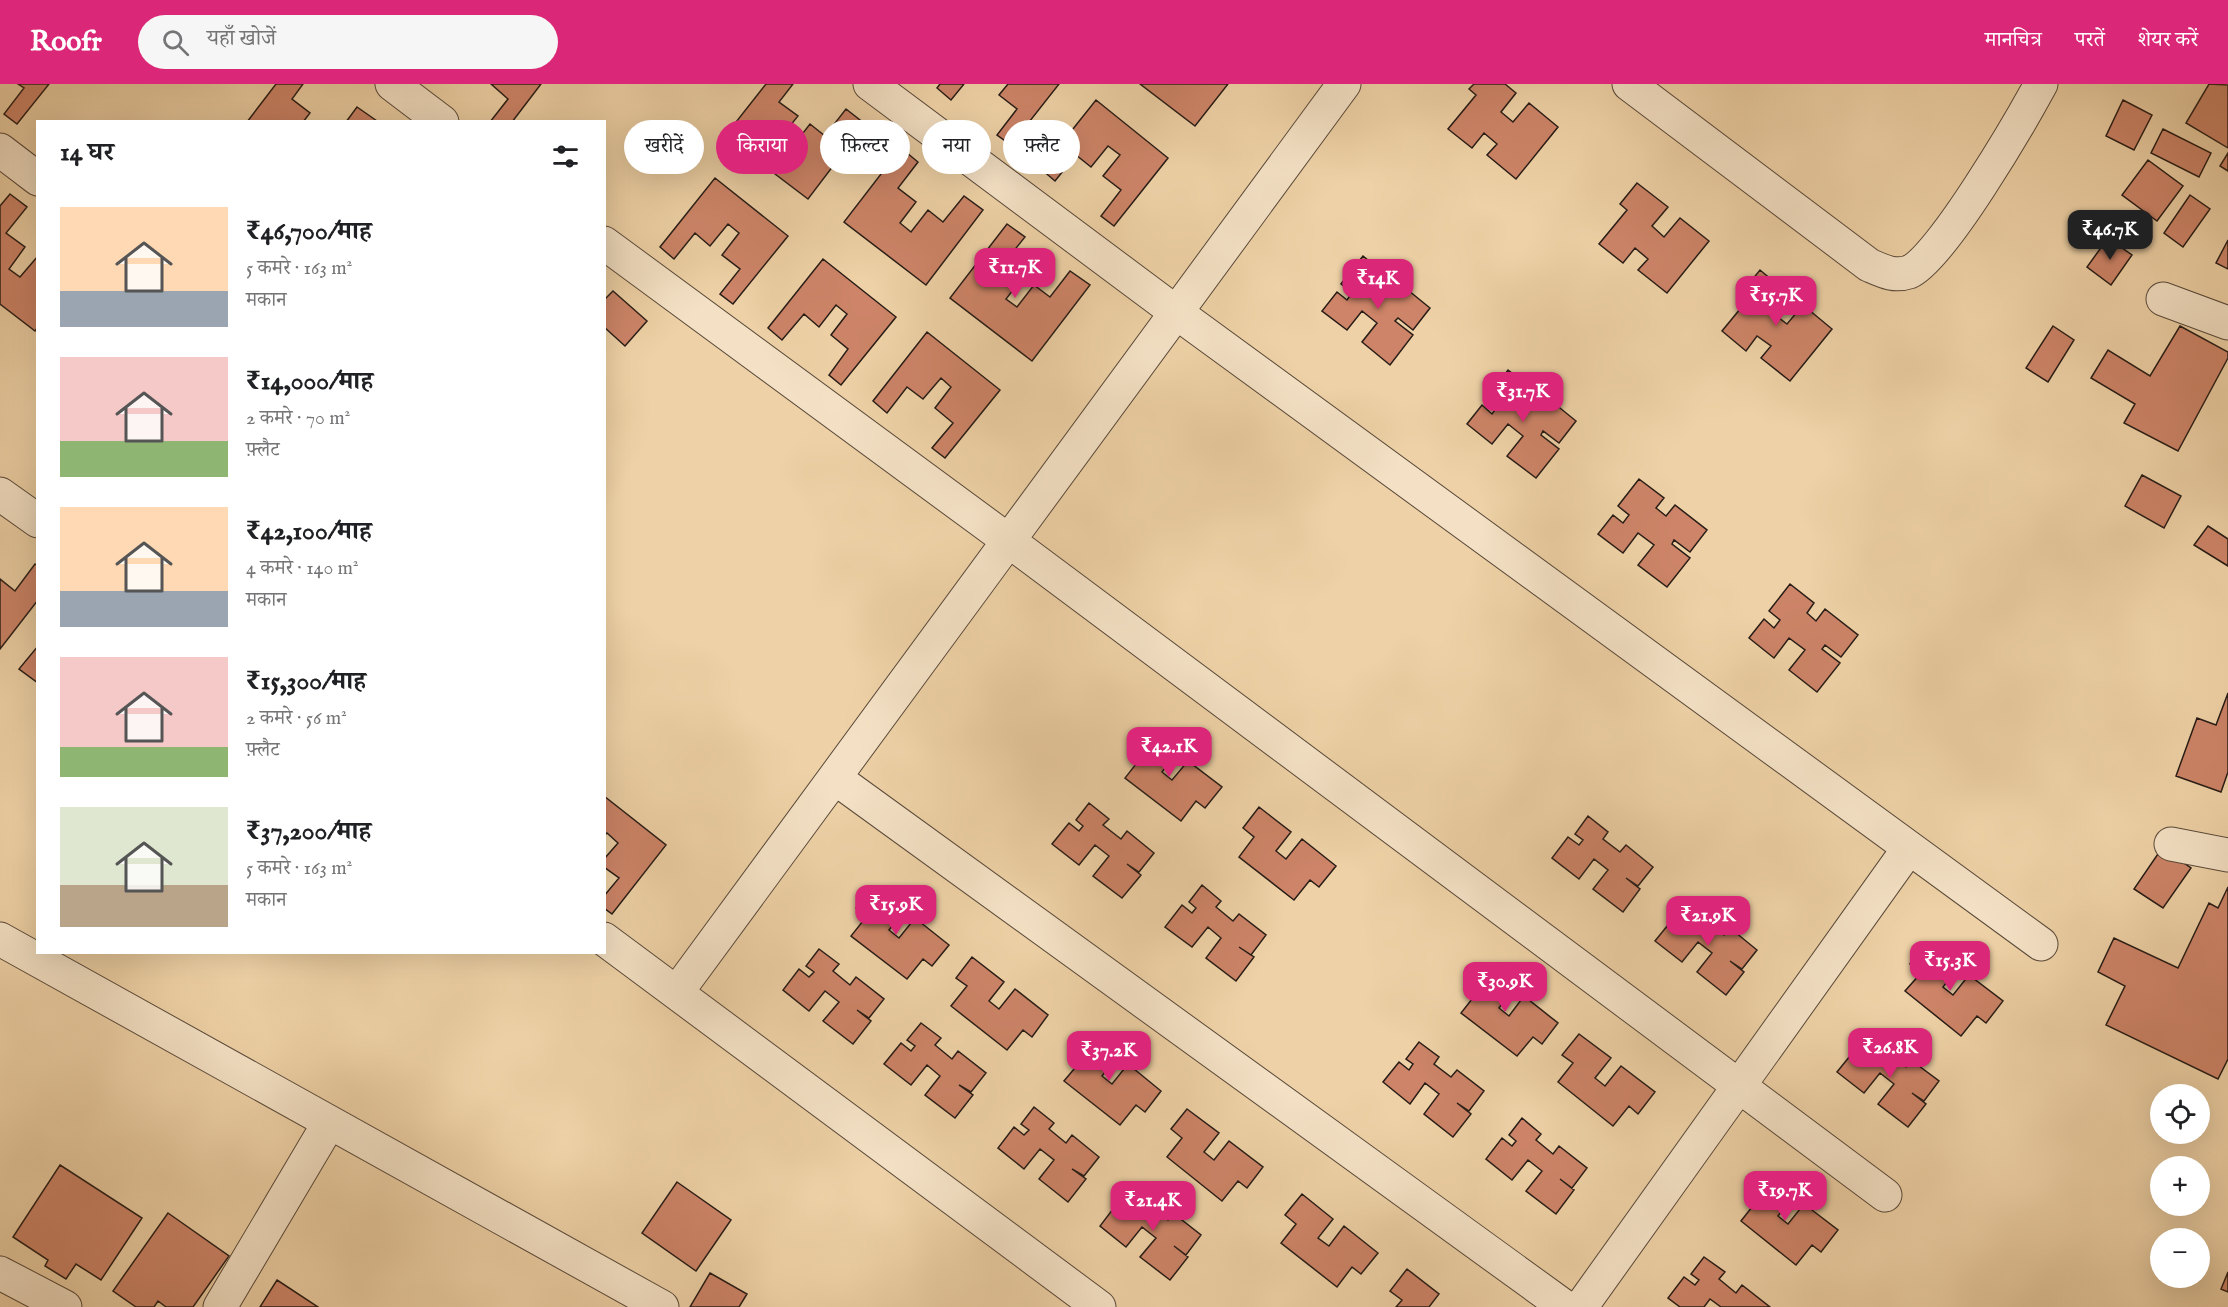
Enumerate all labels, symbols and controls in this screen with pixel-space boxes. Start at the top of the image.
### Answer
search box [138,15,558,69]
text: Roofr [30,25,102,60]
text: यहाँ खोजें [207,25,276,53]
icon: search [159,26,192,59]
text: मानचित्र [1985,27,2042,54]
text: परतें [2075,27,2105,54]
text: शेयर करें [2138,27,2198,54]
chip: खरीदें [624,120,704,174]
chip: किराया [716,120,808,174]
chip: फ़िल्टर [820,120,910,174]
chip: नया [922,120,991,174]
chip: फ़्लैट [1003,120,1080,174]
text: 14 घर [60,136,114,169]
icon: filters [549,140,582,173]
pin: ₹46.7K [2061,210,2159,261]
text: ₹46,700/माह [246,215,372,248]
text: ₹46.7K [2082,217,2138,242]
icon: home [108,231,180,303]
pin: ₹11.7K [966,248,1064,299]
text: ₹11.7K [988,255,1042,280]
text: 5 कमरे · 163 m² [246,256,352,281]
pin: ₹14K [1342,259,1414,310]
text: ₹14K [1356,266,1400,291]
pin: ₹15.7K [1727,276,1825,327]
text: ₹15.7K [1749,283,1803,308]
text: मकान [246,288,287,313]
text: ₹14,000/माह [246,365,373,398]
pin: ₹31.7K [1474,372,1572,423]
text: ₹31.7K [1496,379,1550,404]
icon: home [108,381,180,453]
text: 2 कमरे · 70 m² [246,406,350,431]
text: फ़्लैट [246,438,279,463]
text: ₹42,100/माह [246,515,372,548]
icon: home [108,531,180,603]
text: 4 कमरे · 140 m² [246,556,359,581]
text: मकान [246,588,287,613]
text: ₹15,300/माह [246,665,366,698]
icon: home [108,681,180,753]
text: 2 कमरे · 56 m² [246,706,347,731]
pin: ₹42.1K [1120,727,1218,778]
text: ₹42.1K [1141,734,1197,759]
text: फ़्लैट [246,738,279,763]
text: ₹37,200/माह [246,815,371,848]
icon: home [108,831,180,903]
text: 5 कमरे · 163 m² [246,856,352,881]
pin: ₹15.9K [847,885,945,936]
text: मकान [246,888,287,913]
text: ₹15.9K [869,892,923,917]
pin: ₹21.9K [1659,896,1757,947]
text: ₹21.9K [1680,903,1736,928]
pin: ₹15.3K [1901,941,1999,992]
text: ₹15.3K [1924,948,1976,973]
pin: ₹30.9K [1456,962,1554,1013]
text: ₹30.9K [1477,969,1533,994]
pin: ₹26.8K [1841,1028,1939,1079]
pin: ₹37.2K [1060,1031,1158,1082]
text: ₹26.8K [1862,1035,1918,1060]
text: ₹37.2K [1081,1038,1137,1063]
map controls [2150,1084,2210,1288]
button: locate [2150,1084,2210,1144]
button: + [2150,1156,2210,1216]
pin: ₹19.7K [1736,1171,1834,1222]
text: ₹19.7K [1758,1178,1812,1203]
pin: ₹21.4K [1104,1181,1202,1232]
text: ₹21.4K [1125,1188,1181,1213]
button: − [2150,1228,2210,1288]

